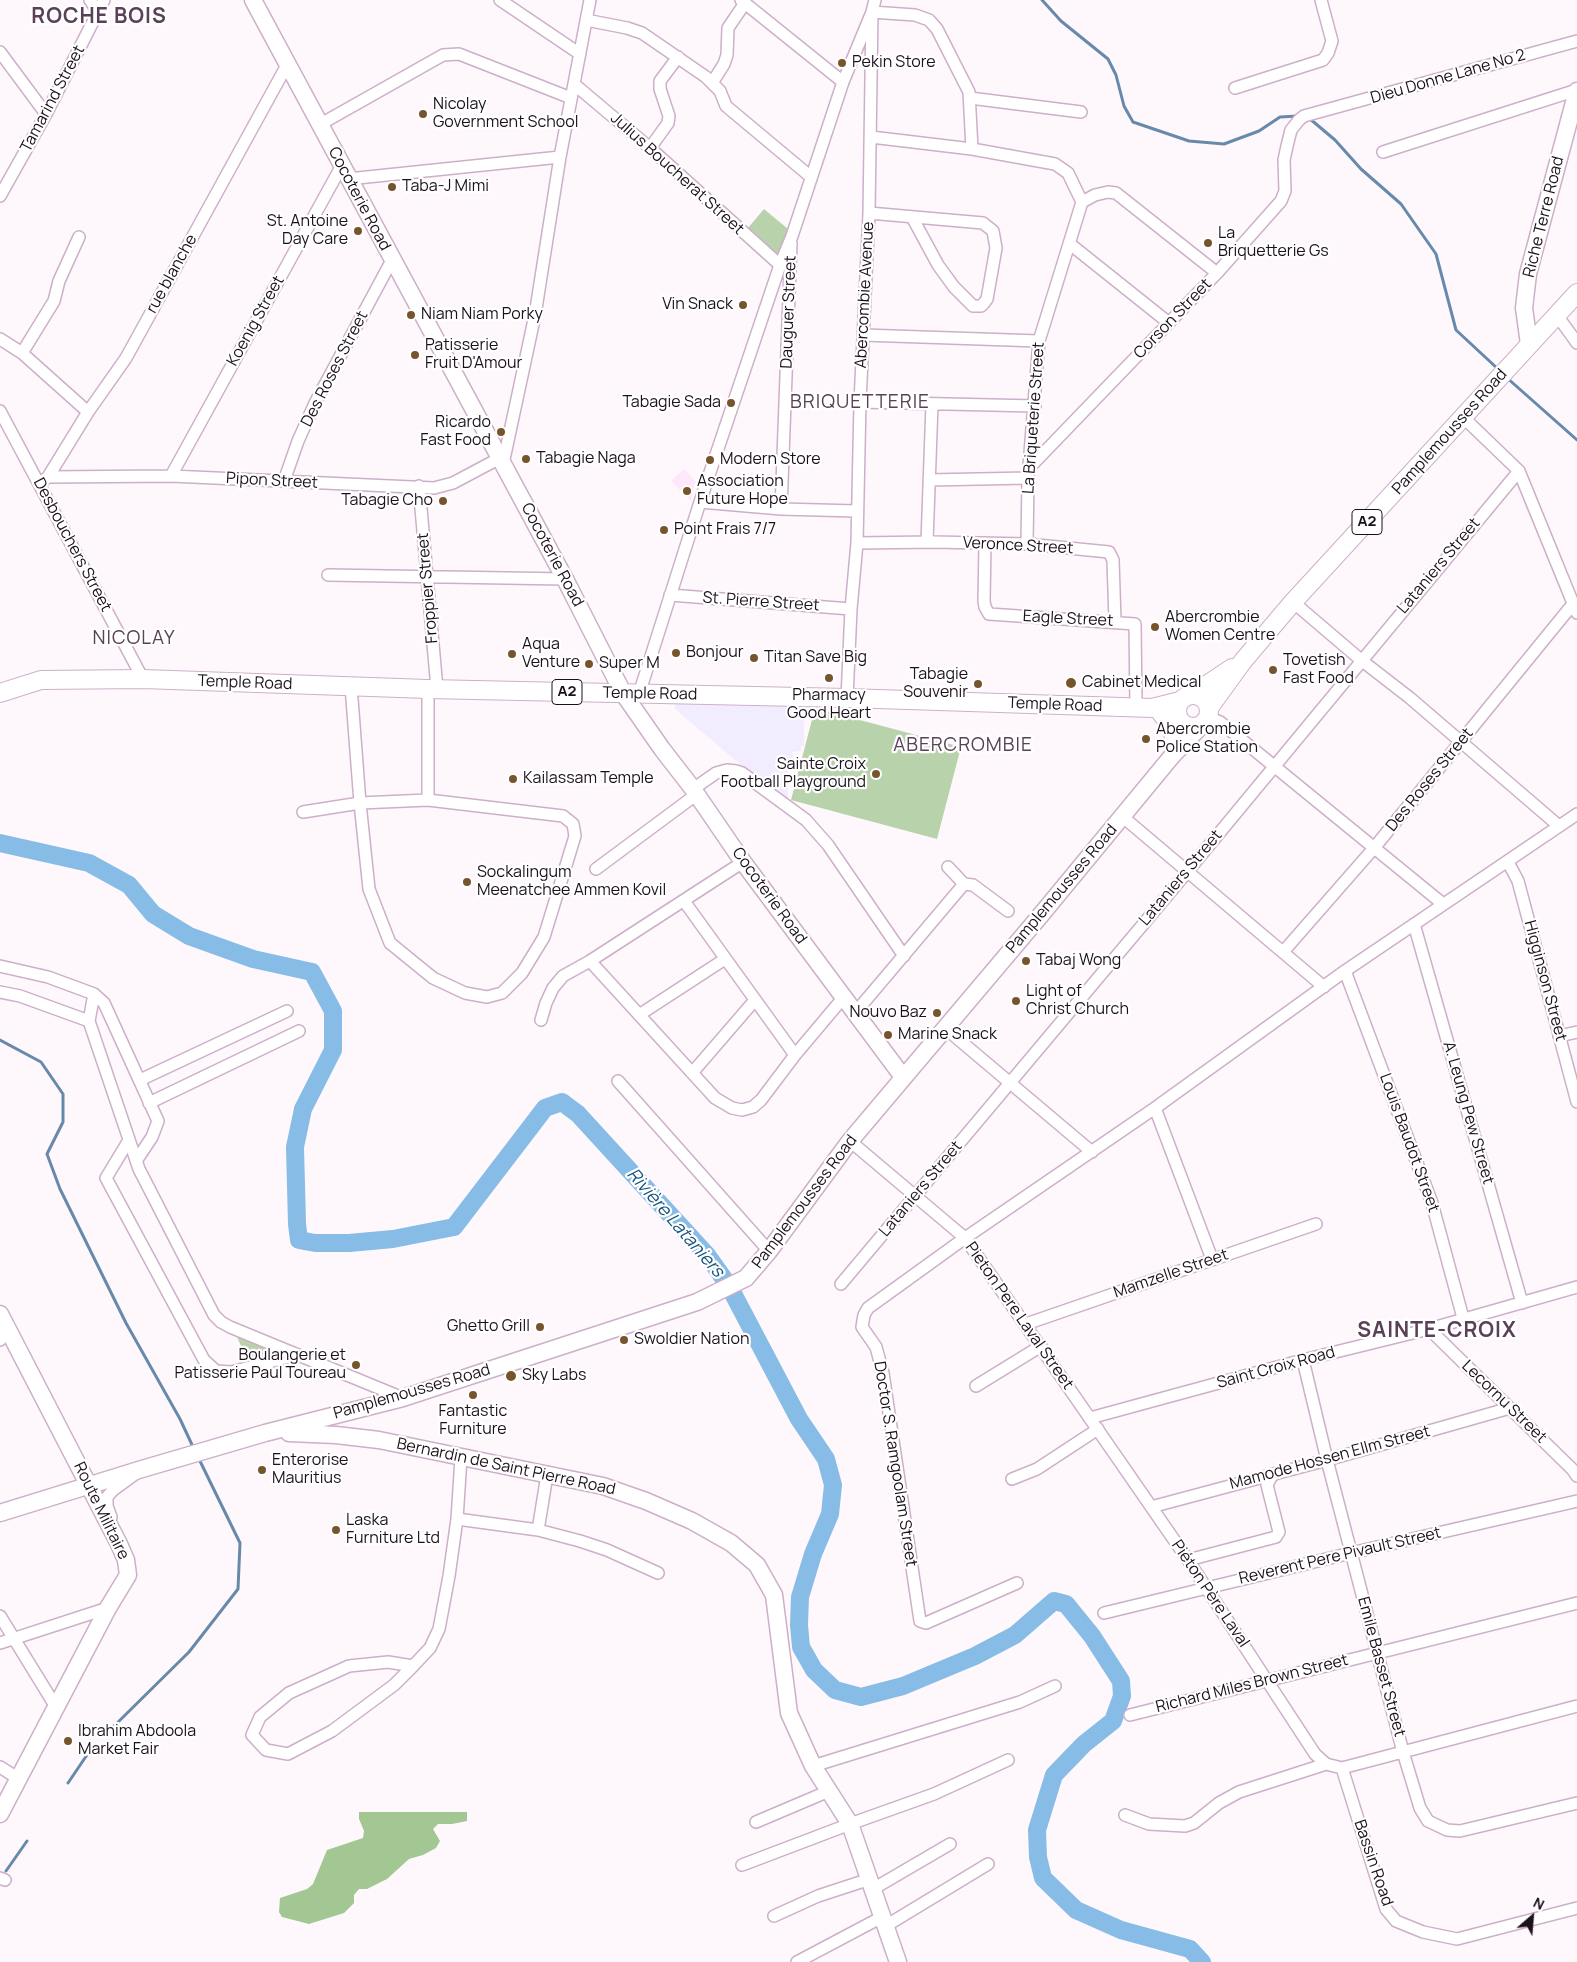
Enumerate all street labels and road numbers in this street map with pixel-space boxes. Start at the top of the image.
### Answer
street label: Tamarind Street [17,42,89,156]
street label: Dieu Donne Lane No 2 [1368,46,1528,108]
street label: Julius Boucherat Street [606,109,748,239]
street label: Cocoterie Road [324,144,394,254]
street label: Riche Terre Road [1520,154,1568,280]
street label: Abercombie Avenue [852,221,878,369]
street label: rue blanche [142,231,202,317]
street label: Dauguer Street [777,255,801,369]
street label: Koenig Street [223,272,289,370]
street label: Corson Street [1130,275,1216,363]
street label: Des Roses Street [298,308,372,430]
street label: La Briqueterie Street [1019,341,1049,495]
street label: Pamplemousses Road [1389,365,1511,499]
street label: Pipon Street [226,469,318,493]
street label: Desbouchers Street [29,475,115,615]
street label: Cocoterie Road [517,500,587,610]
road number: A2 [1352,510,1382,534]
street label: Lataniers Street [1393,514,1485,618]
street label: Froppier Street [414,532,442,644]
street label: Veronce Street [962,534,1074,558]
street label: St. Pierre Street [702,588,820,616]
street label: Eagle Street [1022,607,1114,631]
street label: Temple Road [197,672,293,694]
road number: A2 [552,680,582,704]
street label: Temple Road [603,684,697,704]
street label: Temple Road [1007,694,1103,716]
street label: Des Roses Street [1382,724,1478,836]
street label: Pamplemousses Road [1003,821,1121,957]
street label: Lataniers Street [1135,826,1227,930]
street label: Cocoterie Road [728,844,810,948]
street label: Higginson Street [1520,918,1570,1044]
street label: A. Leung Pew Street [1438,1039,1498,1187]
street label: Louis Baudot Street [1375,1071,1443,1215]
street label: Pamplemousses Road [749,1131,861,1273]
street label: Lataniers Street [875,1137,967,1241]
street label: Pieton Pere Laval Street [961,1239,1077,1393]
street label: Mamzelle Street [1111,1245,1231,1303]
street label: Saint Croix Road [1215,1343,1337,1393]
street label: Lecornu Street [1458,1357,1550,1447]
street label: Pamplemousses Road [331,1360,493,1424]
street label: Doctor S. Ramgoolam Street [869,1360,921,1568]
street label: Mamode Hossen Ellm Street [1228,1422,1432,1494]
street label: Bernardin de Saint Pierre Road [395,1434,617,1500]
street label: Route Militaire [69,1459,133,1563]
street label: Reverent Pere Pivault Street [1237,1523,1443,1589]
street label: Piéton Père Laval [1167,1537,1253,1651]
street label: Emile Basset Street [1353,1595,1409,1739]
street label: Richard Miles Brown Street [1154,1651,1350,1717]
street label: Bassin Road [1349,1817,1397,1909]

